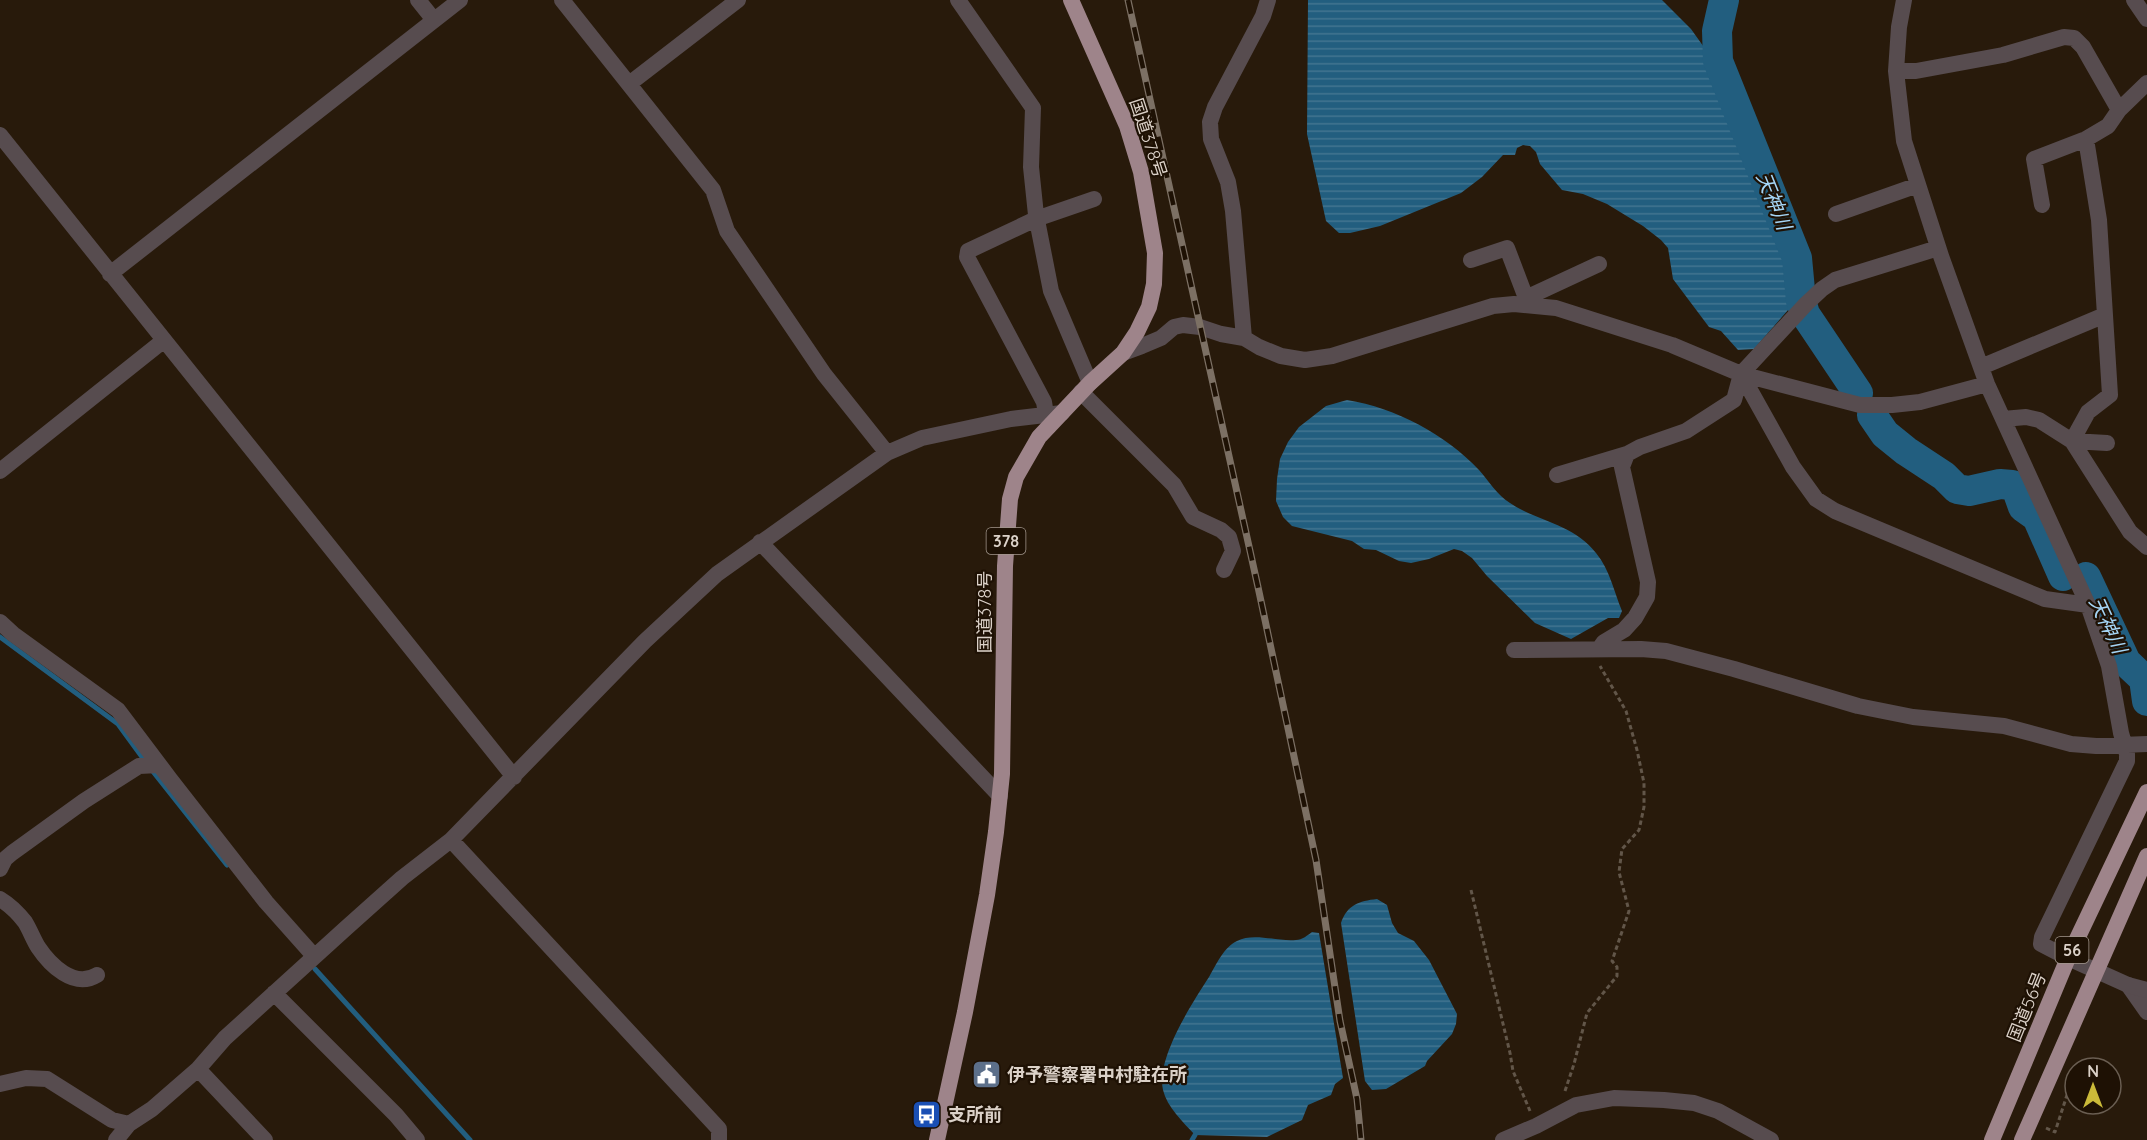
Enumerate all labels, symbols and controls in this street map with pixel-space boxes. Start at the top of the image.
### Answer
street label: 国道378号 [1125,95,1172,181]
water label: 天神川 [1752,168,1798,235]
road number: 378 [986,528,1026,554]
street label: 国道378号 [973,571,996,653]
water label: 天神川 [2084,592,2133,659]
road number: 56 [2056,937,2088,963]
street label: 国道56号 [2002,968,2051,1045]
north arrow [2063,1056,2123,1116]
public building icon: 伊予警察署中村駐在所 [970,1059,1002,1091]
text: N [2087,1061,2099,1081]
place label: 伊予警察署中村駐在所 [1007,1063,1187,1086]
bus stop icon: 支所前 [911,1099,943,1131]
place label: 支所前 [948,1103,1002,1126]

